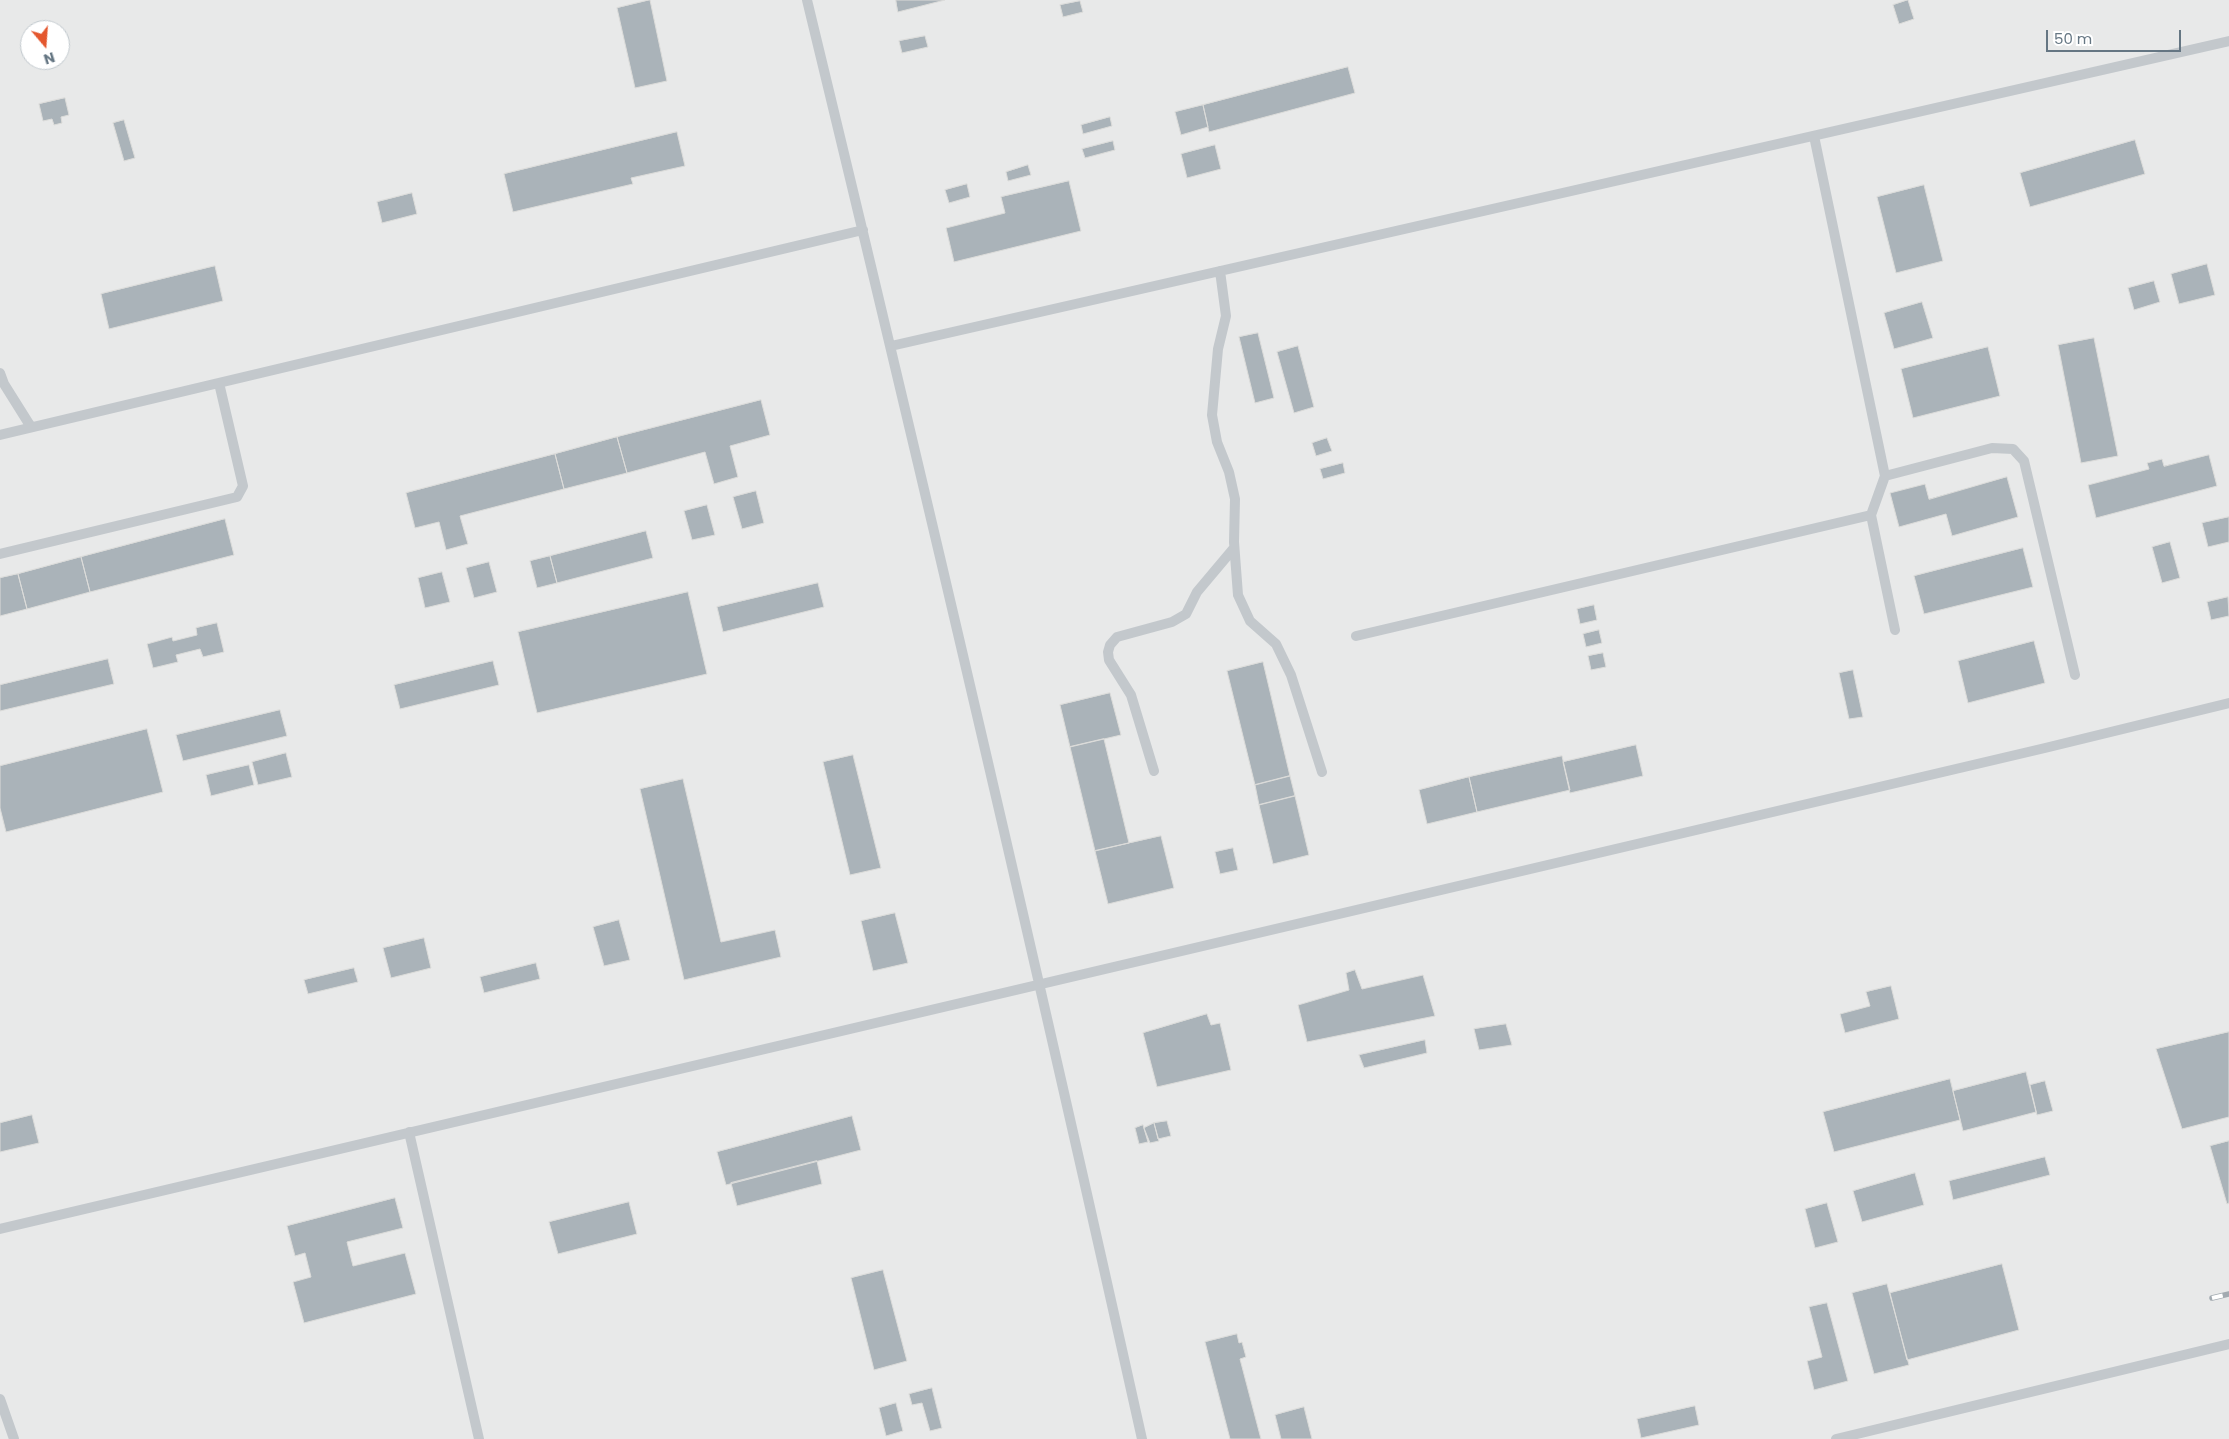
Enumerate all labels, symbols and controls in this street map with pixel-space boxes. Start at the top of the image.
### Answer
north arrow [20,20,70,70]
scale bar [2049,20,2184,52]
text: 50 m [2054,28,2092,49]
text: N [41,47,57,69]

